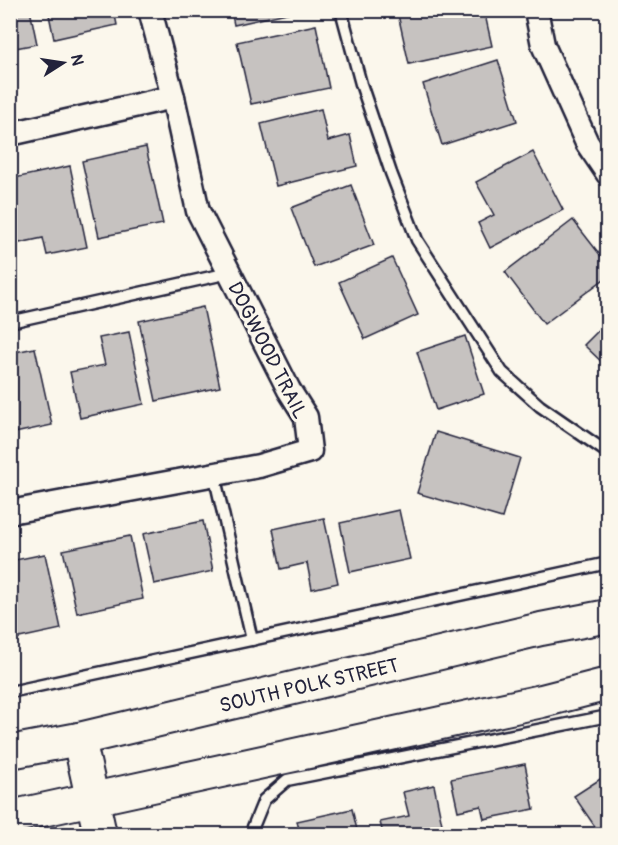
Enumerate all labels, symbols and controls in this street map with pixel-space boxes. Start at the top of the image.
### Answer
north arrow [33,33,93,93]
text: N [66,53,88,68]
street label: DOGWOOD TRAIL [222,278,313,423]
street label: SOUTH POLK STREET [217,653,401,718]

